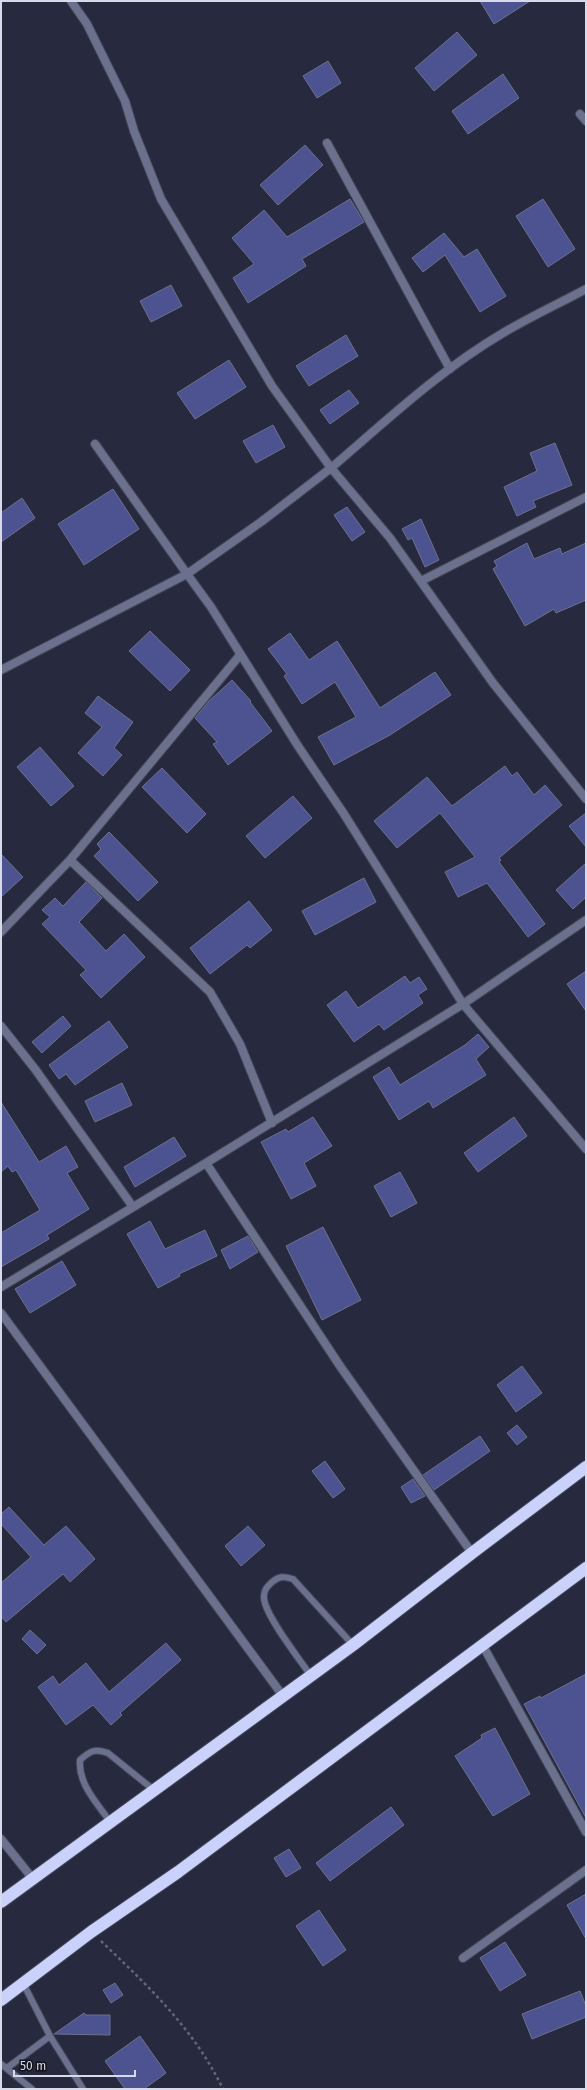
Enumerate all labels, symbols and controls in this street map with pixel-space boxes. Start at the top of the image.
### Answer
scale bar [14,2052,135,2078]
text: 50 m [20,2059,46,2073]

